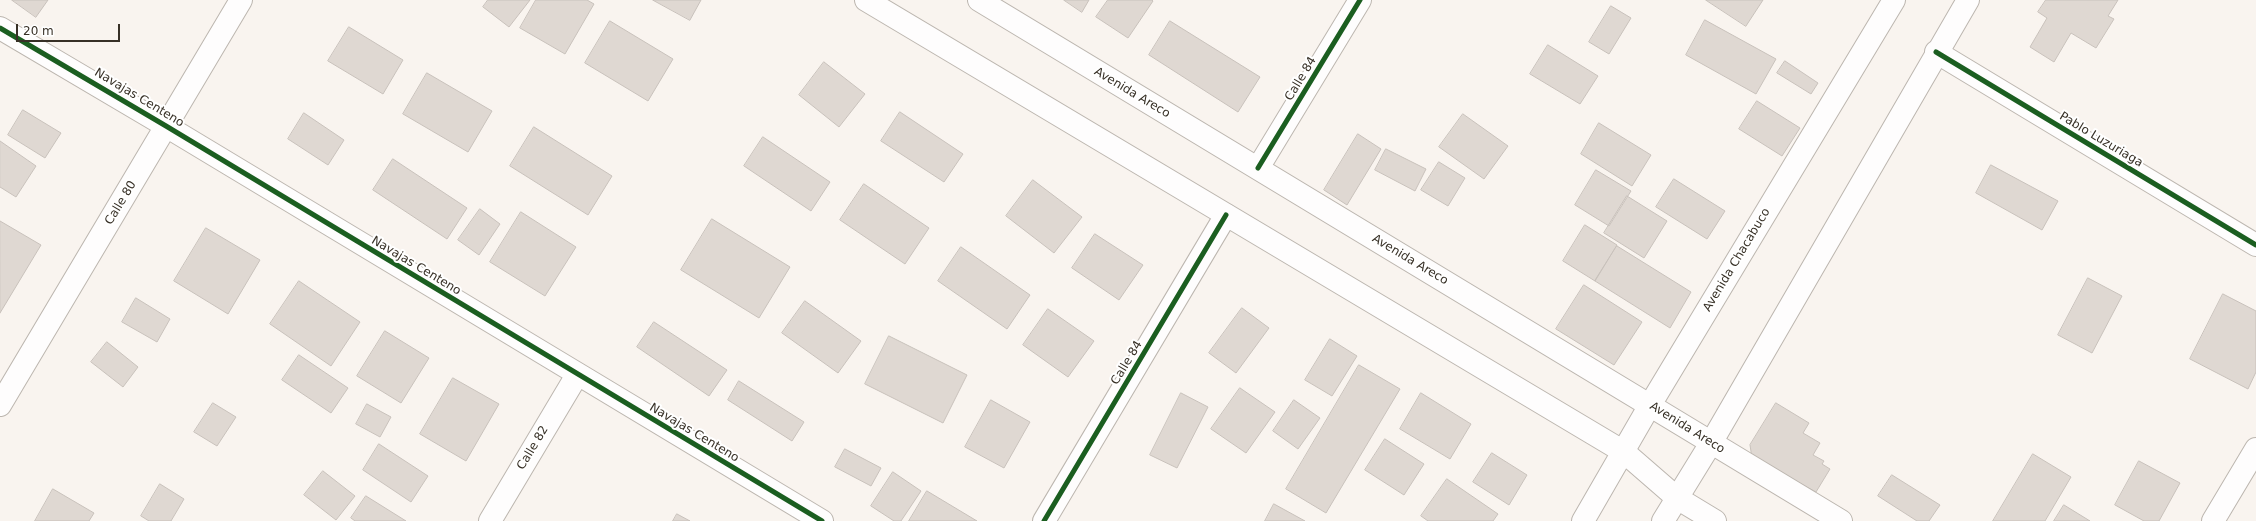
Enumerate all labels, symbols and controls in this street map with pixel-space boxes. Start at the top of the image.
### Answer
scale bar [18,16,122,42]
text: 20 m [23,24,54,38]
street label: Calle 84 [1282,54,1320,104]
street label: Avenida Areco [1091,65,1173,121]
street label: Navajas Centeno [92,66,186,130]
street label: Pablo Luzuriaga [2057,109,2145,171]
street label: Calle 80 [102,178,140,228]
street label: Avenida Chacabuco [1700,206,1774,314]
street label: Avenida Areco [1369,232,1451,288]
street label: Navajas Centeno [369,234,463,298]
street label: Calle 84 [1108,338,1146,388]
street label: Avenida Areco [1647,399,1727,457]
street label: Navajas Centeno [647,401,741,465]
street label: Calle 82 [514,423,552,473]

